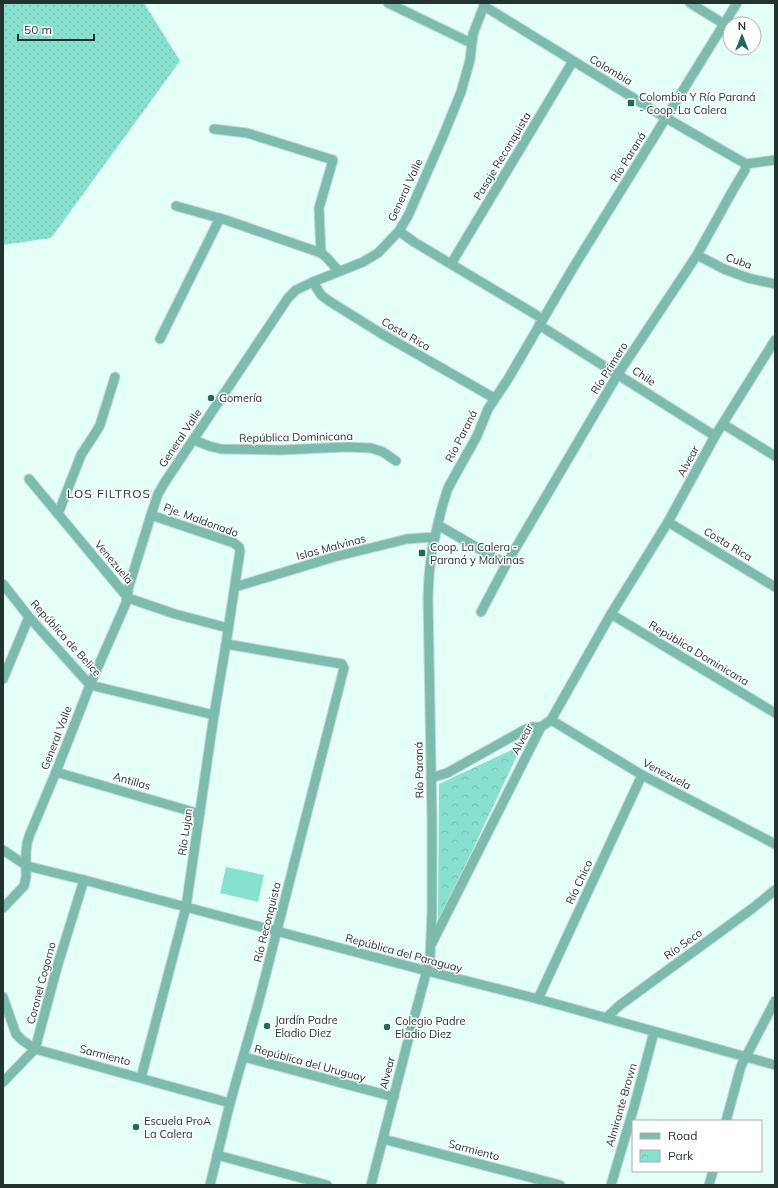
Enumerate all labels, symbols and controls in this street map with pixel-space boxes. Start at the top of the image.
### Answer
scale bar [18,16,94,42]
north arrow [722,16,762,56]
text: N [738,19,746,33]
text: 50 m [24,22,52,37]
street label: Colombia [587,52,635,88]
place label: Colombia Y Río Paraná - Coop. La Calera [639,90,756,117]
marker: Colombia Y Río Paraná - Coop. La Calera [626,98,636,108]
street label: Pasaje Reconquista [470,110,534,202]
street label: Río Paraná [607,129,649,185]
street label: General Valle [384,157,426,223]
street label: Cuba [724,250,754,272]
street label: Costa Rica [379,314,433,354]
street label: Río Primero [587,339,631,397]
street label: Chile [630,363,658,389]
place label: Gomería [219,391,262,405]
marker: Gomería [206,393,216,403]
street label: General Valle [155,406,205,470]
street label: Río Paraná [442,408,480,464]
street label: República Dominicana [239,429,353,445]
street label: Alvear [674,443,702,479]
district label: LOS FILTROS [67,486,151,501]
street label: Pje. Maldonado [162,500,240,540]
street label: Costa Rica [701,524,755,564]
street label: Islas Malvinas [295,531,367,563]
street label: Venezuela [92,537,136,587]
place label: Coop. La Calera - Paraná y Malvinas [430,540,524,567]
marker: Coop. La Calera - Paraná y Malvinas [417,548,427,558]
street label: República de Belice [28,597,104,679]
street label: República Dominicana [647,618,751,688]
street label: General Valle [37,704,75,772]
street label: Alvear [508,721,536,757]
street label: Río Paraná [412,742,426,798]
street label: Venezuela [640,755,694,793]
street label: Antillas [112,769,152,793]
street label: Río Lujan [175,808,195,856]
street label: Río Chico [563,857,595,907]
street label: Río Reconquista [250,880,284,964]
street label: Río Seco [661,925,705,963]
street label: República del Paraguay [344,931,464,975]
street label: Coronel Cogorno [23,940,59,1026]
place label: Jardín Padre Eladio Diez [275,1013,338,1040]
place label: Colegio Padre Eladio Diez [395,1014,465,1041]
marker: Jardín Padre Eladio Diez [262,1021,272,1031]
marker: Colegio Padre Eladio Diez [382,1022,392,1032]
street label: Sarmiento [78,1041,132,1069]
street label: República del Uruguay [253,1041,367,1085]
street label: Alvear [376,1055,398,1091]
street label: Almirante Brown [602,1062,640,1148]
place label: Escuela ProA La Calera [144,1114,211,1141]
legend [632,1120,762,1172]
marker: Escuela ProA La Calera [131,1122,141,1132]
text: Road [668,1128,697,1143]
street label: Sarmiento [447,1136,501,1164]
text: Park [668,1148,694,1163]

